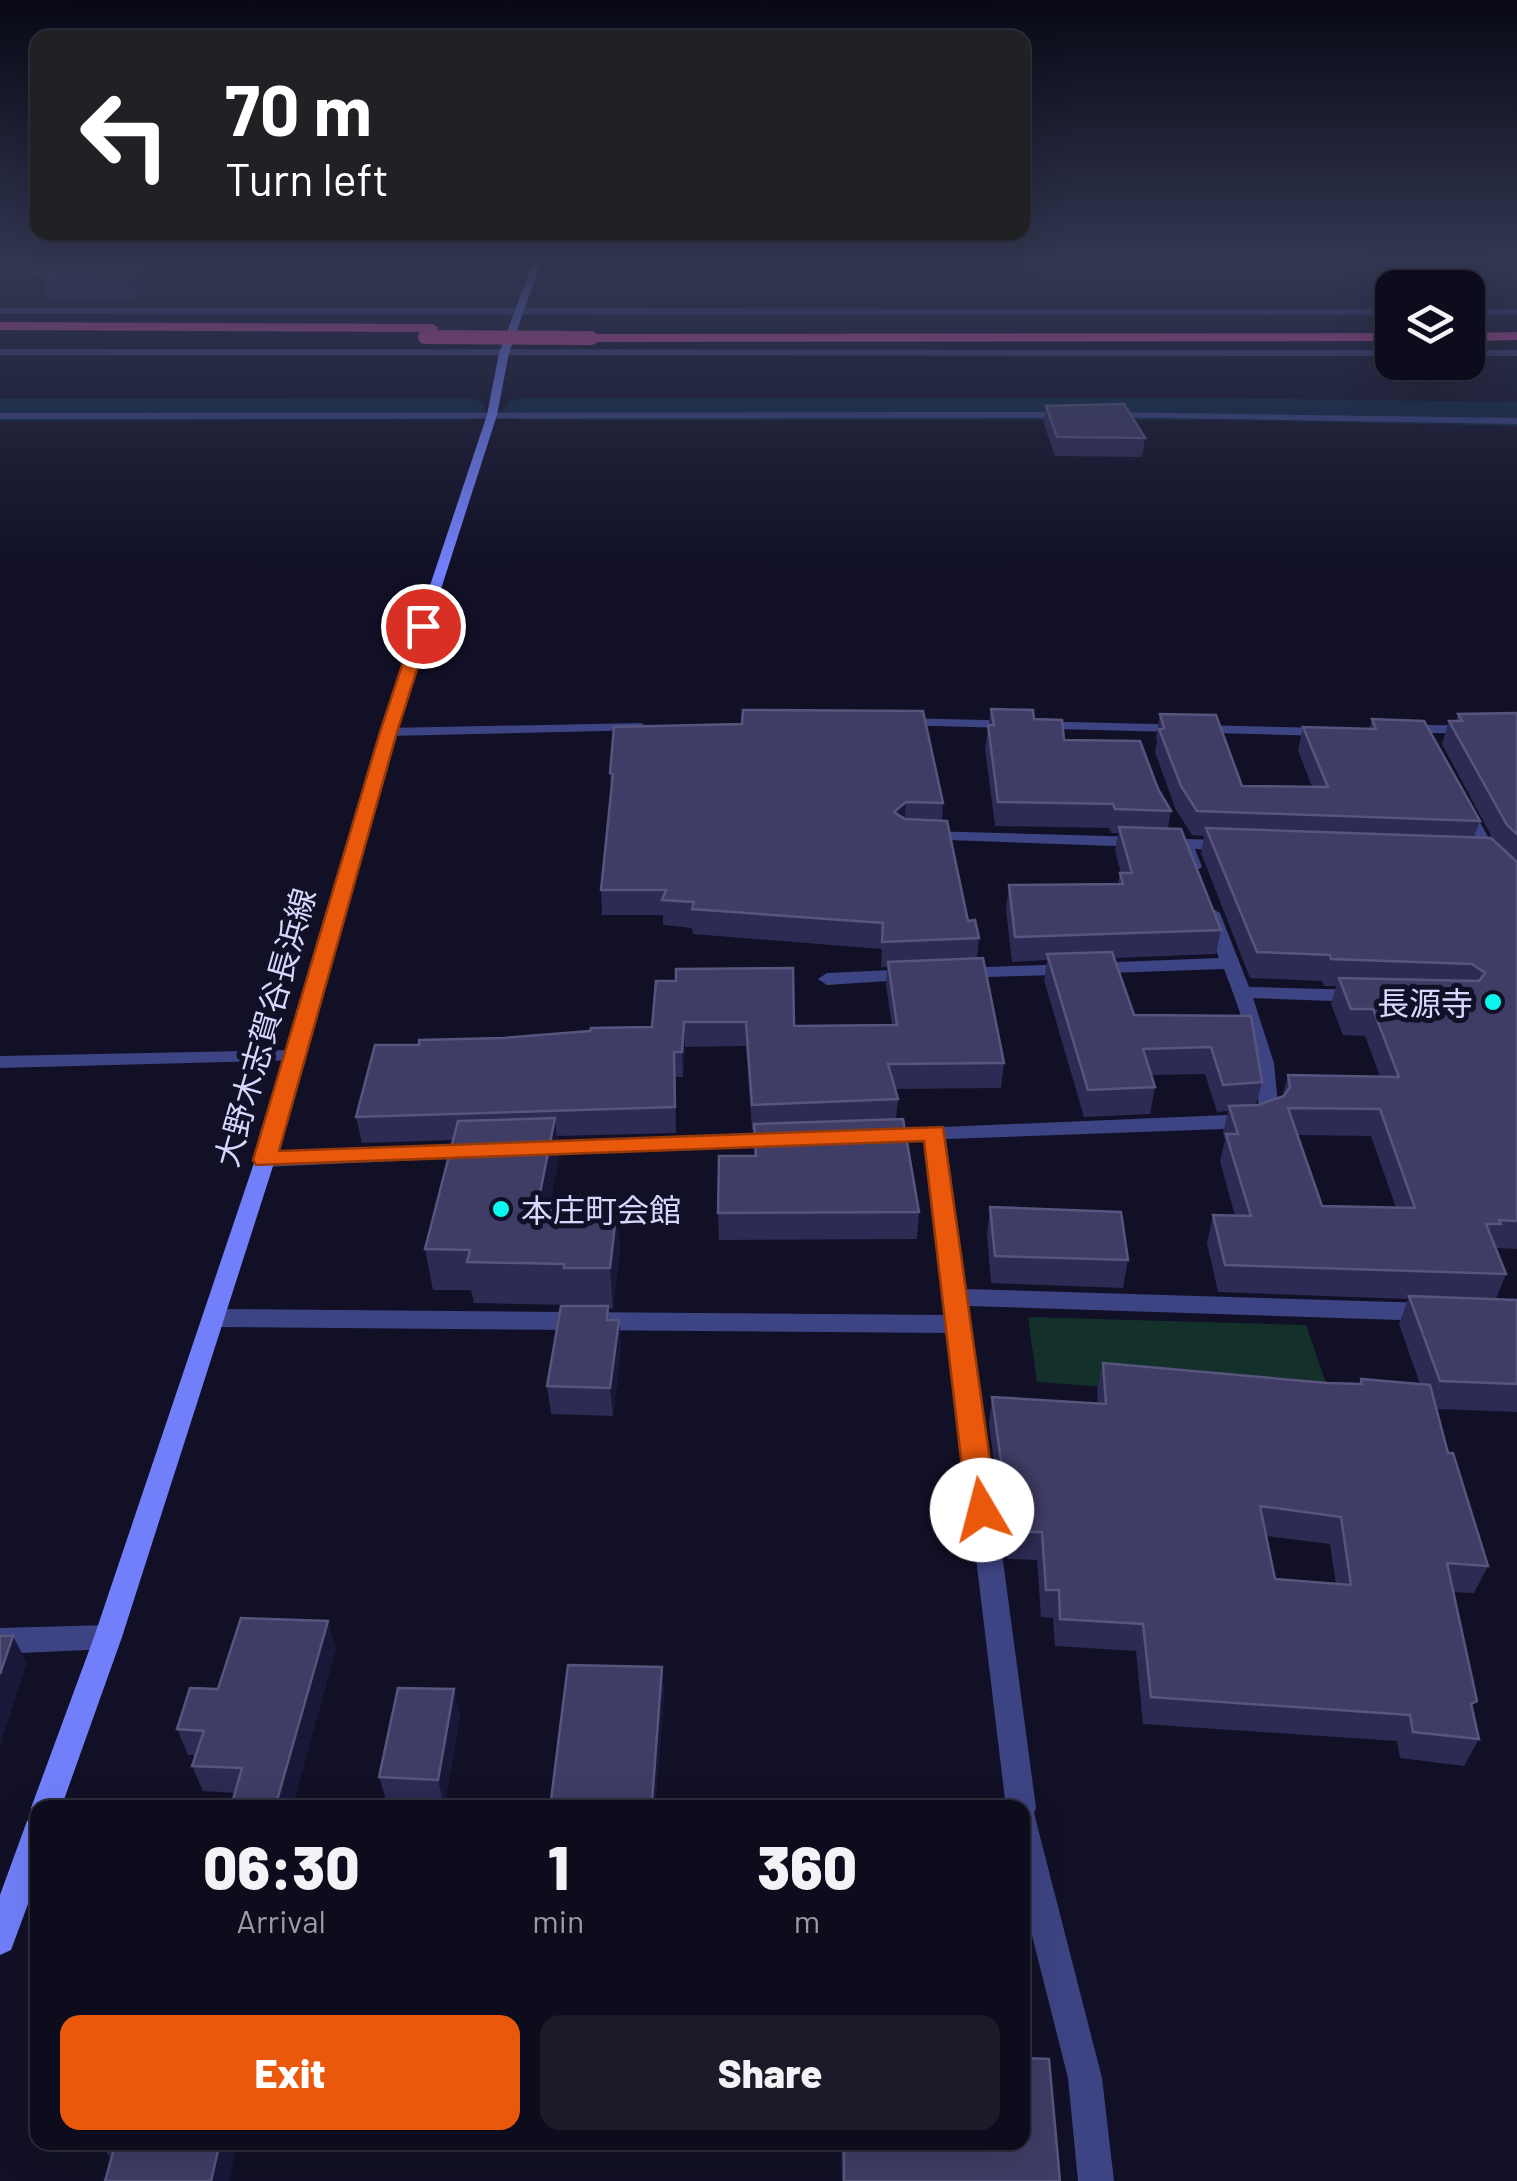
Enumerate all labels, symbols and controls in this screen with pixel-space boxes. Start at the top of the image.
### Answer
text: 70 m [225,66,372,150]
icon: left [60,70,190,200]
text: Turn left [225,151,389,205]
map controls [1375,270,1485,380]
button: layers [1375,270,1485,380]
pin [381,584,466,669]
icon: arrive [396,599,451,654]
street label: 大野木志賀谷長浜線 [206,883,322,1171]
place label: 長源寺 [1377,983,1473,1021]
marker: 長源寺 [1482,991,1504,1013]
place label: 本庄町会館 [521,1190,681,1228]
marker: 本庄町会館 [490,1198,512,1220]
position arrow [930,1458,1034,1562]
text: 06:30 [203,1830,359,1902]
text: 1 [548,1830,569,1902]
text: 360 [757,1830,857,1902]
text: Arrival [236,1901,326,1939]
text: min [532,1901,584,1939]
text: m [794,1901,820,1939]
button: Exit [60,2015,520,2130]
button: Share [540,2015,1000,2130]

